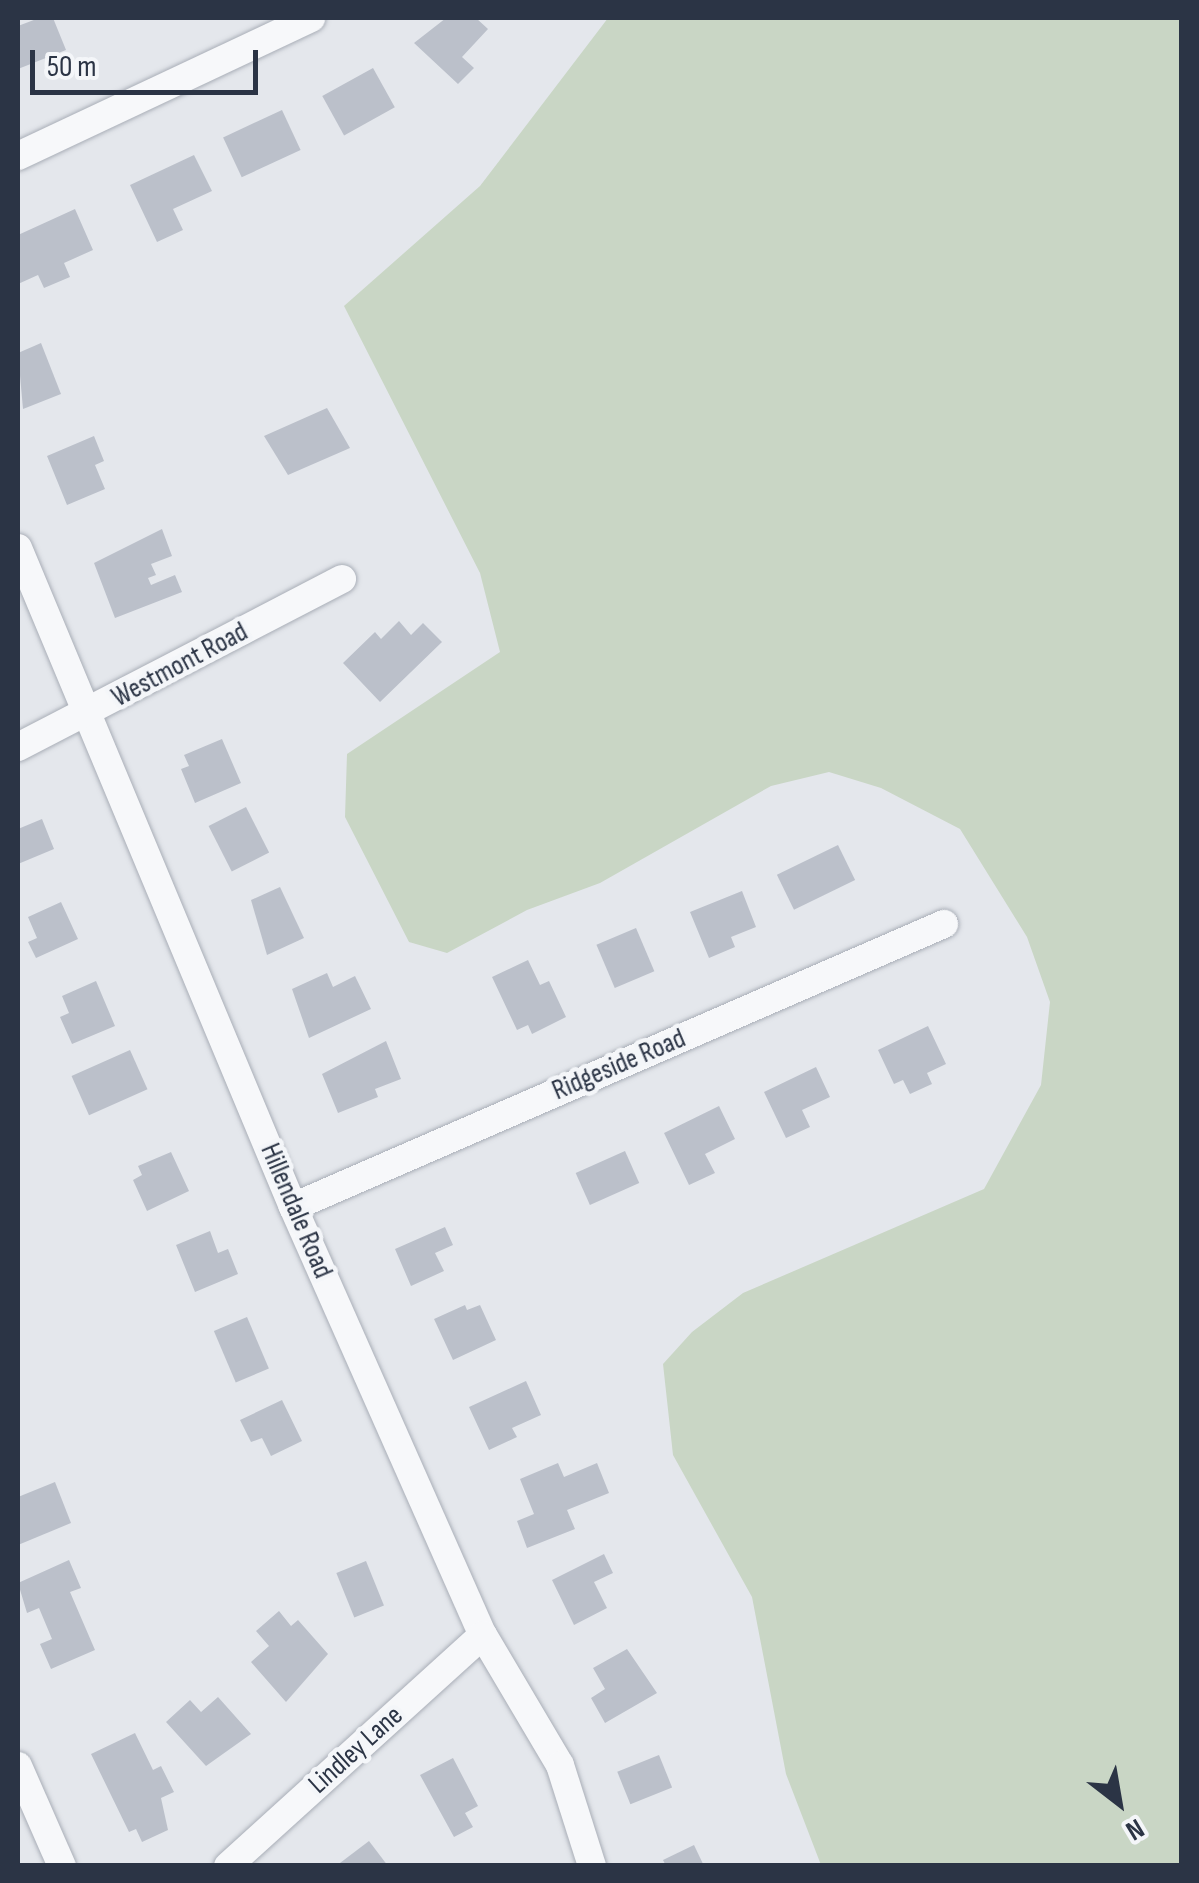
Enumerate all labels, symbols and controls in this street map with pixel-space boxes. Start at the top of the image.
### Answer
scale bar [35,30,262,92]
text: 50 m [47,49,96,85]
street label: Westmont Road [106,615,254,715]
street label: Ridgeside Road [547,1022,691,1108]
street label: Hillendale Road [253,1139,339,1283]
street label: Lindley Lane [302,1699,410,1801]
north arrow [1069,1753,1169,1853]
text: N [1120,1811,1150,1847]

